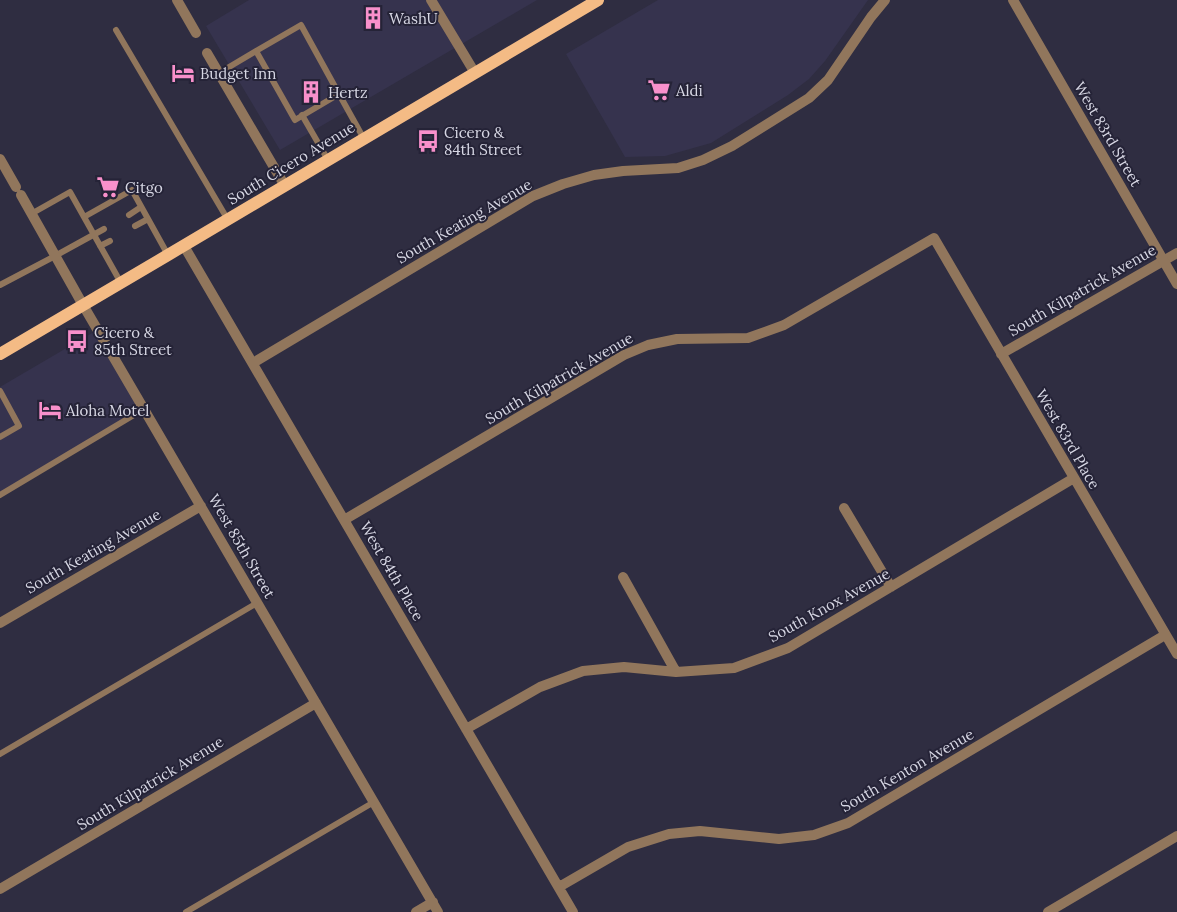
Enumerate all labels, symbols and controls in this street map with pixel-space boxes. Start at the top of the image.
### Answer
building icon: WashU [360,5,386,31]
place label: WashU [389,9,438,28]
hotel icon: Budget Inn [170,60,196,86]
place label: Budget Inn [200,64,276,83]
supermarket icon: Aldi [646,77,672,103]
street label: West 83rd Street [1070,78,1146,190]
building icon: Hertz [298,79,324,105]
place label: Aldi [675,81,703,100]
place label: Hertz [328,83,368,102]
street label: South Cicero Avenue [224,117,358,209]
place label: Cicero & 84th Street [444,123,522,159]
bus stop icon: Cicero & 84th Street [415,128,441,154]
supermarket icon: Citgo [95,174,121,200]
street label: South Keating Avenue [393,175,535,267]
place label: Citgo [125,178,163,197]
street label: South Kilpatrick Avenue [1005,240,1159,340]
place label: Cicero & 85th Street [94,323,172,359]
bus stop icon: Cicero & 85th Street [64,328,90,354]
street label: South Kilpatrick Avenue [482,328,636,428]
street label: West 83rd Place [1032,386,1104,492]
hotel icon: Aloha Motel [37,397,63,423]
place label: Aloha Motel [65,401,149,420]
street label: West 85th Street [205,491,280,602]
street label: South Keating Avenue [22,505,164,597]
street label: West 84th Place [356,518,428,624]
street label: South Knox Avenue [765,564,893,646]
street label: South Kenton Avenue [837,724,977,816]
street label: South Kilpatrick Avenue [73,732,227,834]

